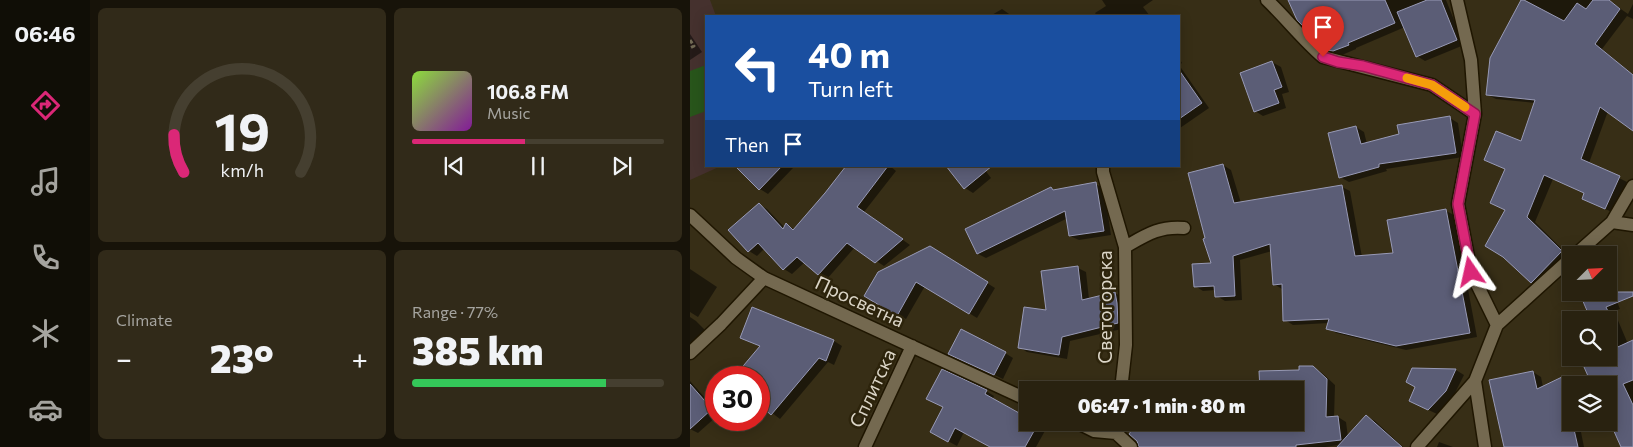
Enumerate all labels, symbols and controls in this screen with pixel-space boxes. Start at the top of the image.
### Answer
pin [1302,6,1344,57]
icon: arrive [1309,13,1337,41]
text: 06:46 [14,20,76,47]
text: 40 m [808,32,890,75]
icon: left [725,35,790,100]
text: Turn left [808,75,893,102]
text: 106.8 FM [487,80,569,103]
icon: directions [28,88,63,123]
text: 19 [214,98,270,162]
text: Music [487,103,531,122]
icon: arrive [779,130,807,158]
text: Then [725,133,769,156]
icon: previous [440,152,468,180]
icon: pause [524,152,552,180]
icon: next [608,152,636,180]
text: km/h [220,159,264,181]
icon: music [28,164,63,199]
icon: phone [28,240,63,275]
position arrow [1444,245,1496,297]
north arrow [1562,246,1618,301]
map controls [1562,246,1617,431]
street label: Светогорска [1093,250,1116,364]
street label: Просветна [812,270,908,332]
text: Range · 77% [412,302,498,321]
text: Climate [116,310,172,329]
button: search [1562,311,1617,366]
icon: climate [28,316,63,351]
text: 385 km [412,326,543,373]
text: 23° [210,334,274,381]
text: − [116,341,132,375]
text: + [352,341,368,375]
street label: Сплитска [844,345,900,431]
speed limit sign: 30 [705,366,770,431]
button: layers [1562,376,1617,431]
icon: car [28,392,63,427]
text: 06:47 · 1 min · 80 m [1078,394,1245,417]

